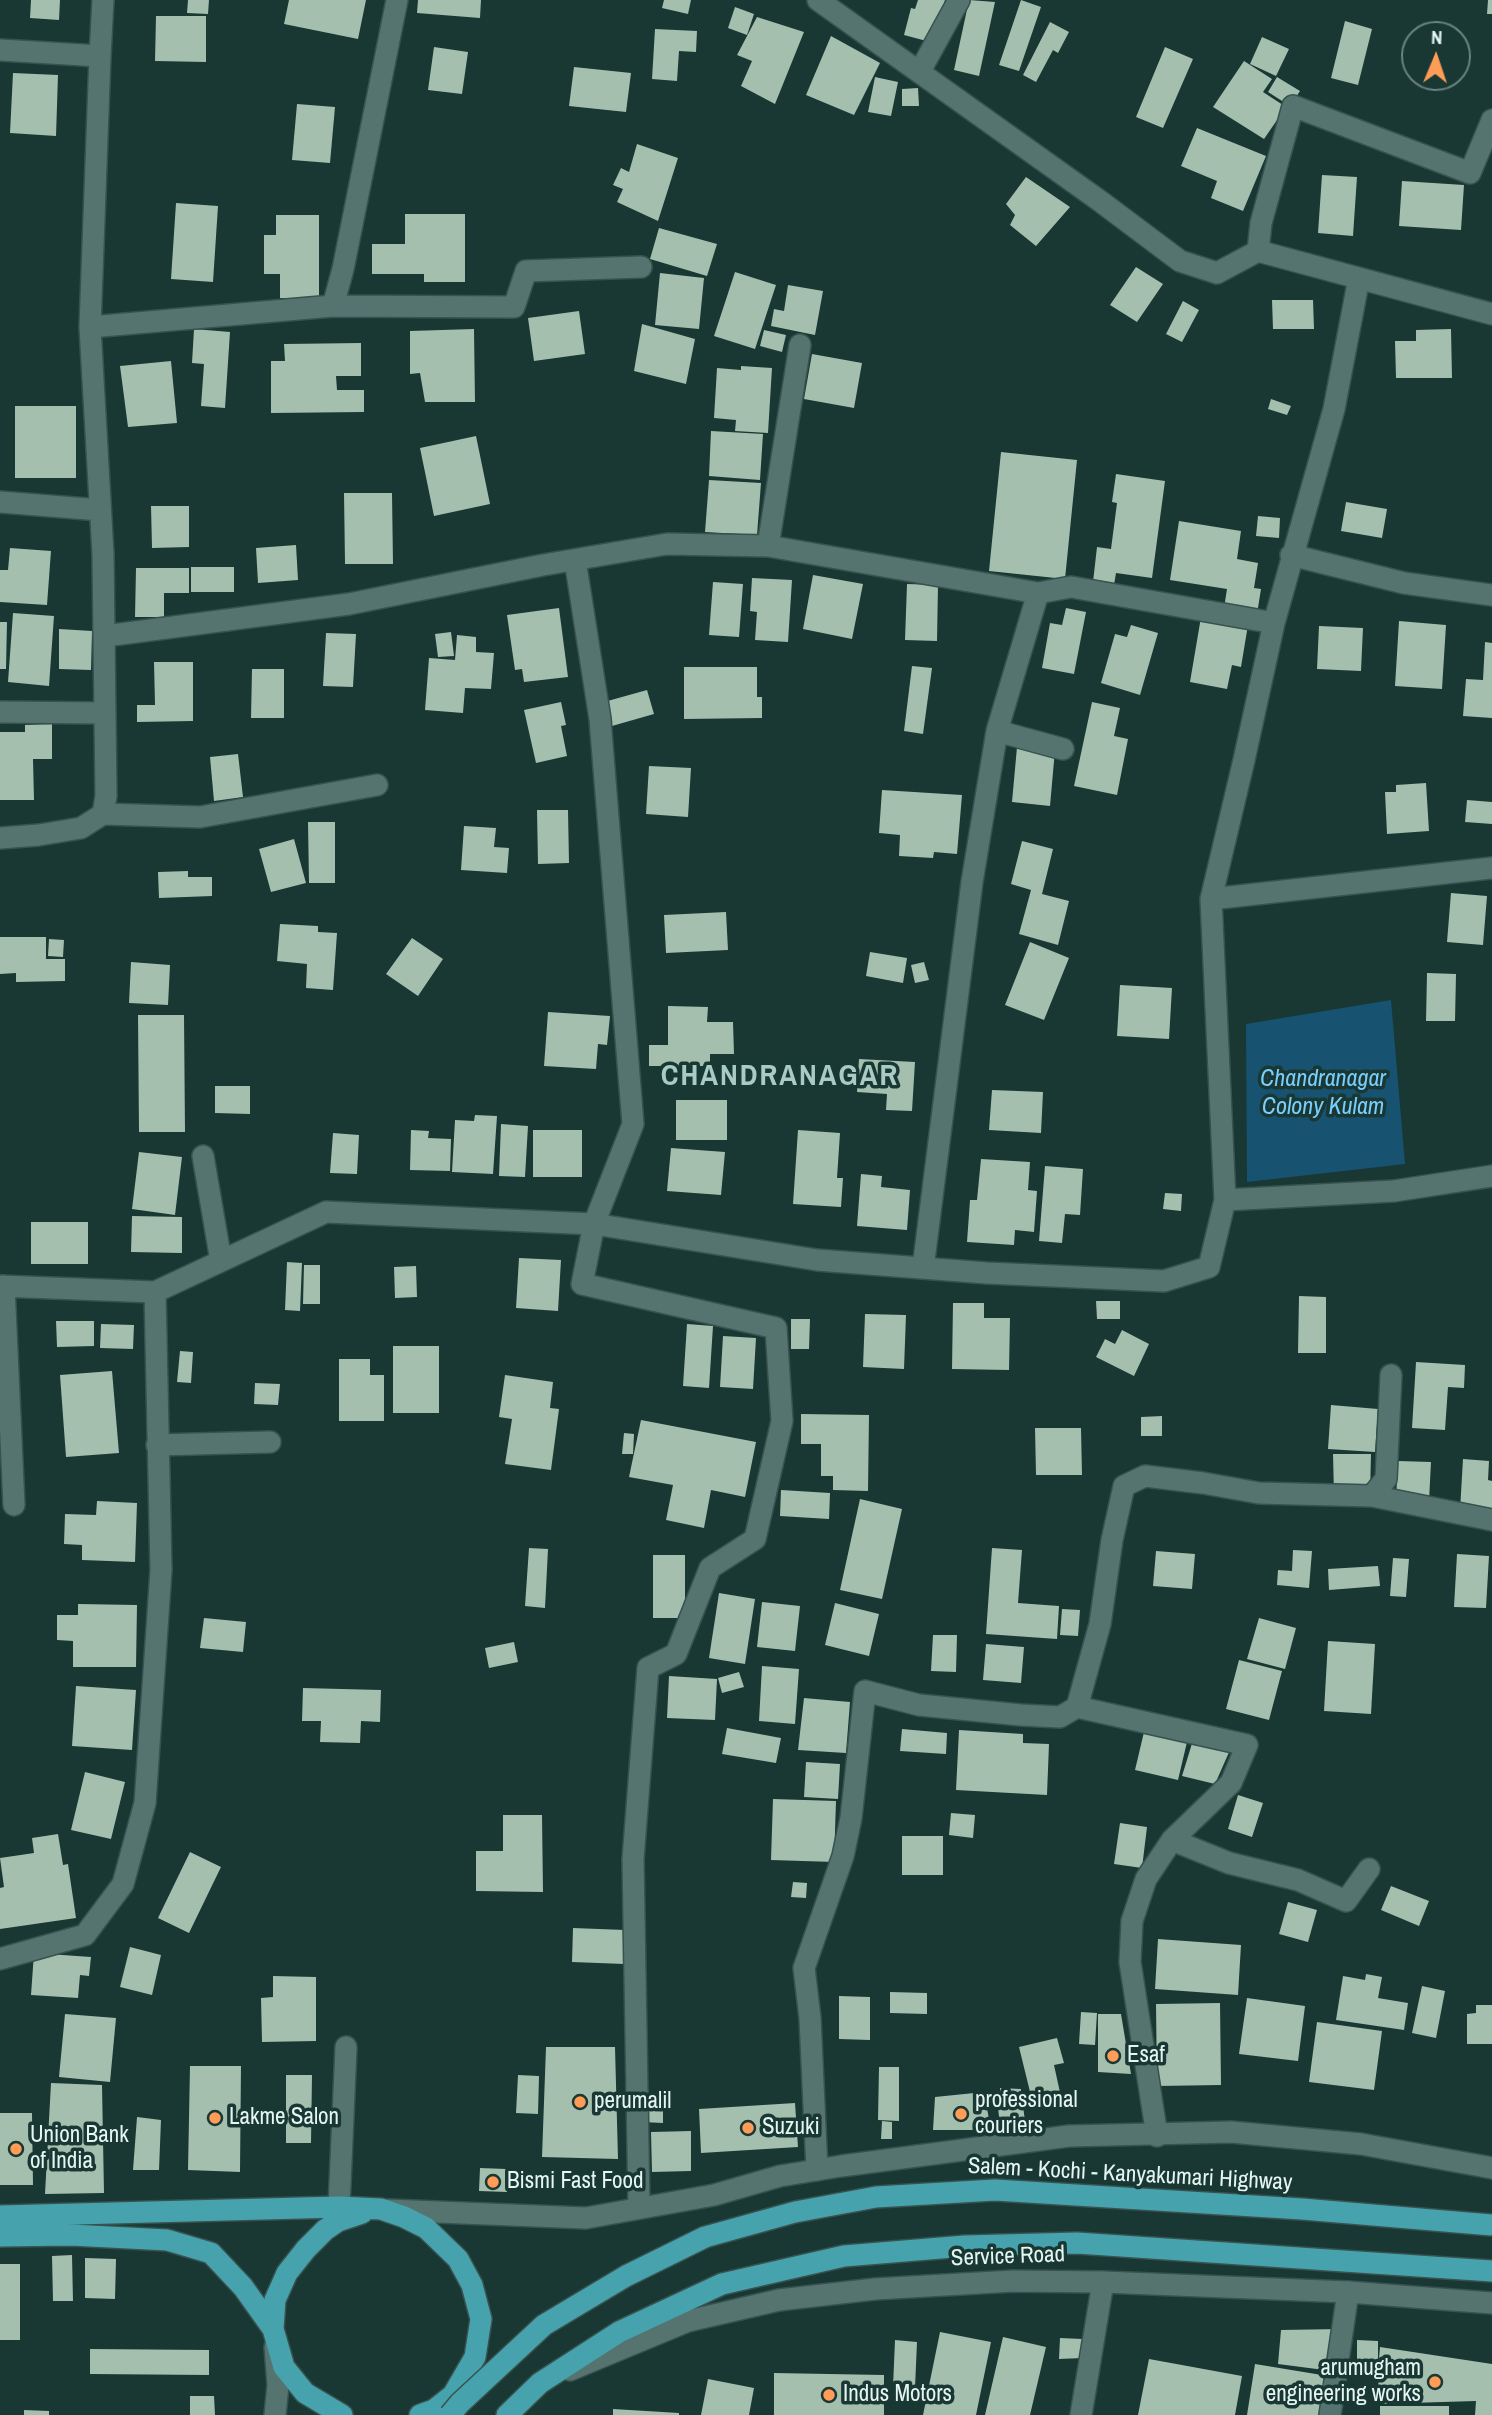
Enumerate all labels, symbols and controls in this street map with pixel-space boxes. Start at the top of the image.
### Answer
north arrow [1401,21,1471,91]
text: N [1431,24,1443,50]
district label: CHANDRANAGAR [662,1059,898,1095]
water label: Chandranagar Colony Kulam [1260,1066,1386,1122]
place label: Esaf [1127,2042,1165,2070]
marker: Esaf [1105,2048,1121,2064]
place label: professional couriers [975,2087,1078,2141]
place label: perumalil [594,2088,672,2116]
marker: perumalil [572,2094,588,2110]
place label: Lakme Salon [229,2104,339,2132]
marker: professional couriers [953,2106,969,2122]
marker: Lakme Salon [207,2110,223,2126]
place label: Suzuki [762,2114,820,2142]
marker: Suzuki [740,2120,756,2136]
place label: Union Bank of India [30,2122,129,2176]
marker: Union Bank of India [8,2141,24,2157]
street label: Salem - Kochi - Kanyakumari Highway [967,2153,1293,2197]
place label: Bismi Fast Food [507,2168,644,2196]
marker: Bismi Fast Food [485,2174,501,2190]
street label: Service Road [950,2241,1066,2273]
place label: arumugham engineering works [1266,2355,1421,2409]
marker: arumugham engineering works [1427,2374,1443,2390]
place label: Indus Motors [843,2381,952,2409]
marker: Indus Motors [821,2387,837,2403]

